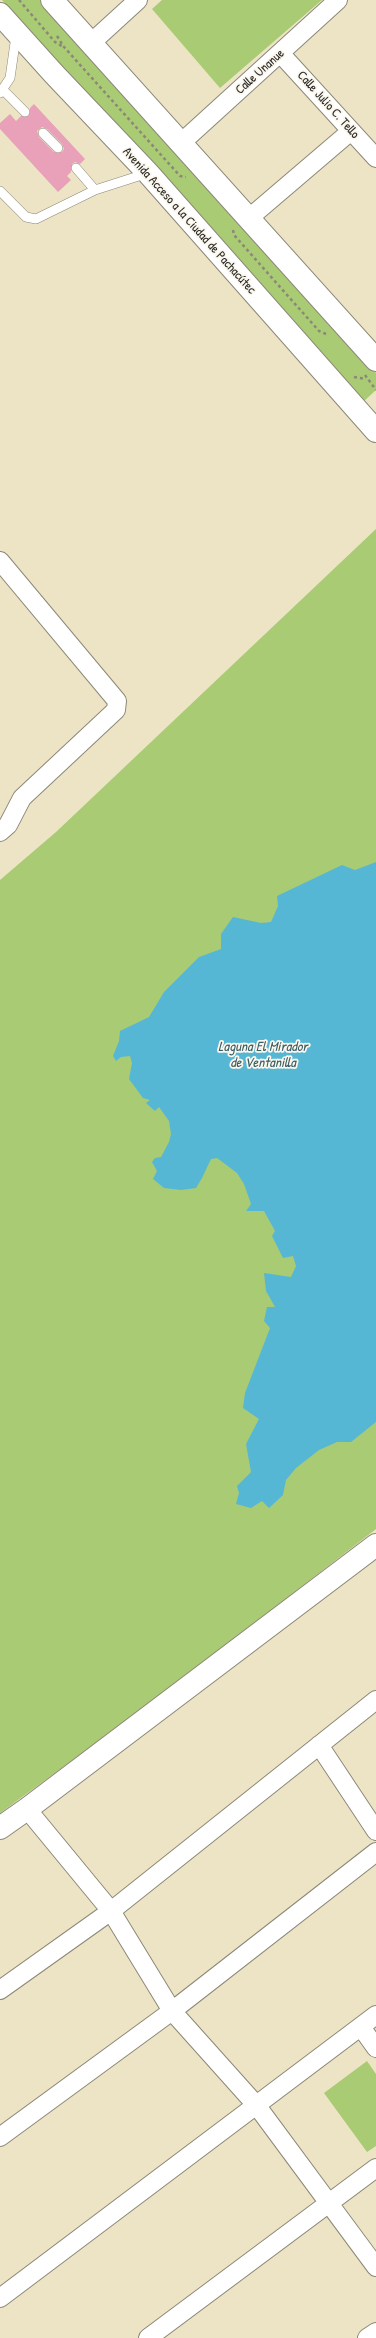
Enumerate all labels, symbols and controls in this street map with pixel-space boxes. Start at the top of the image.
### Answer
street label: Calle Unanue [232,46,288,98]
street label: Calle Julio C. Tello [294,68,362,142]
street label: Avenida Acceso a la Ciudad de Pachacútec [119,145,259,297]
water label: Laguna El Mirador de Ventanilla [218,1039,308,1072]

